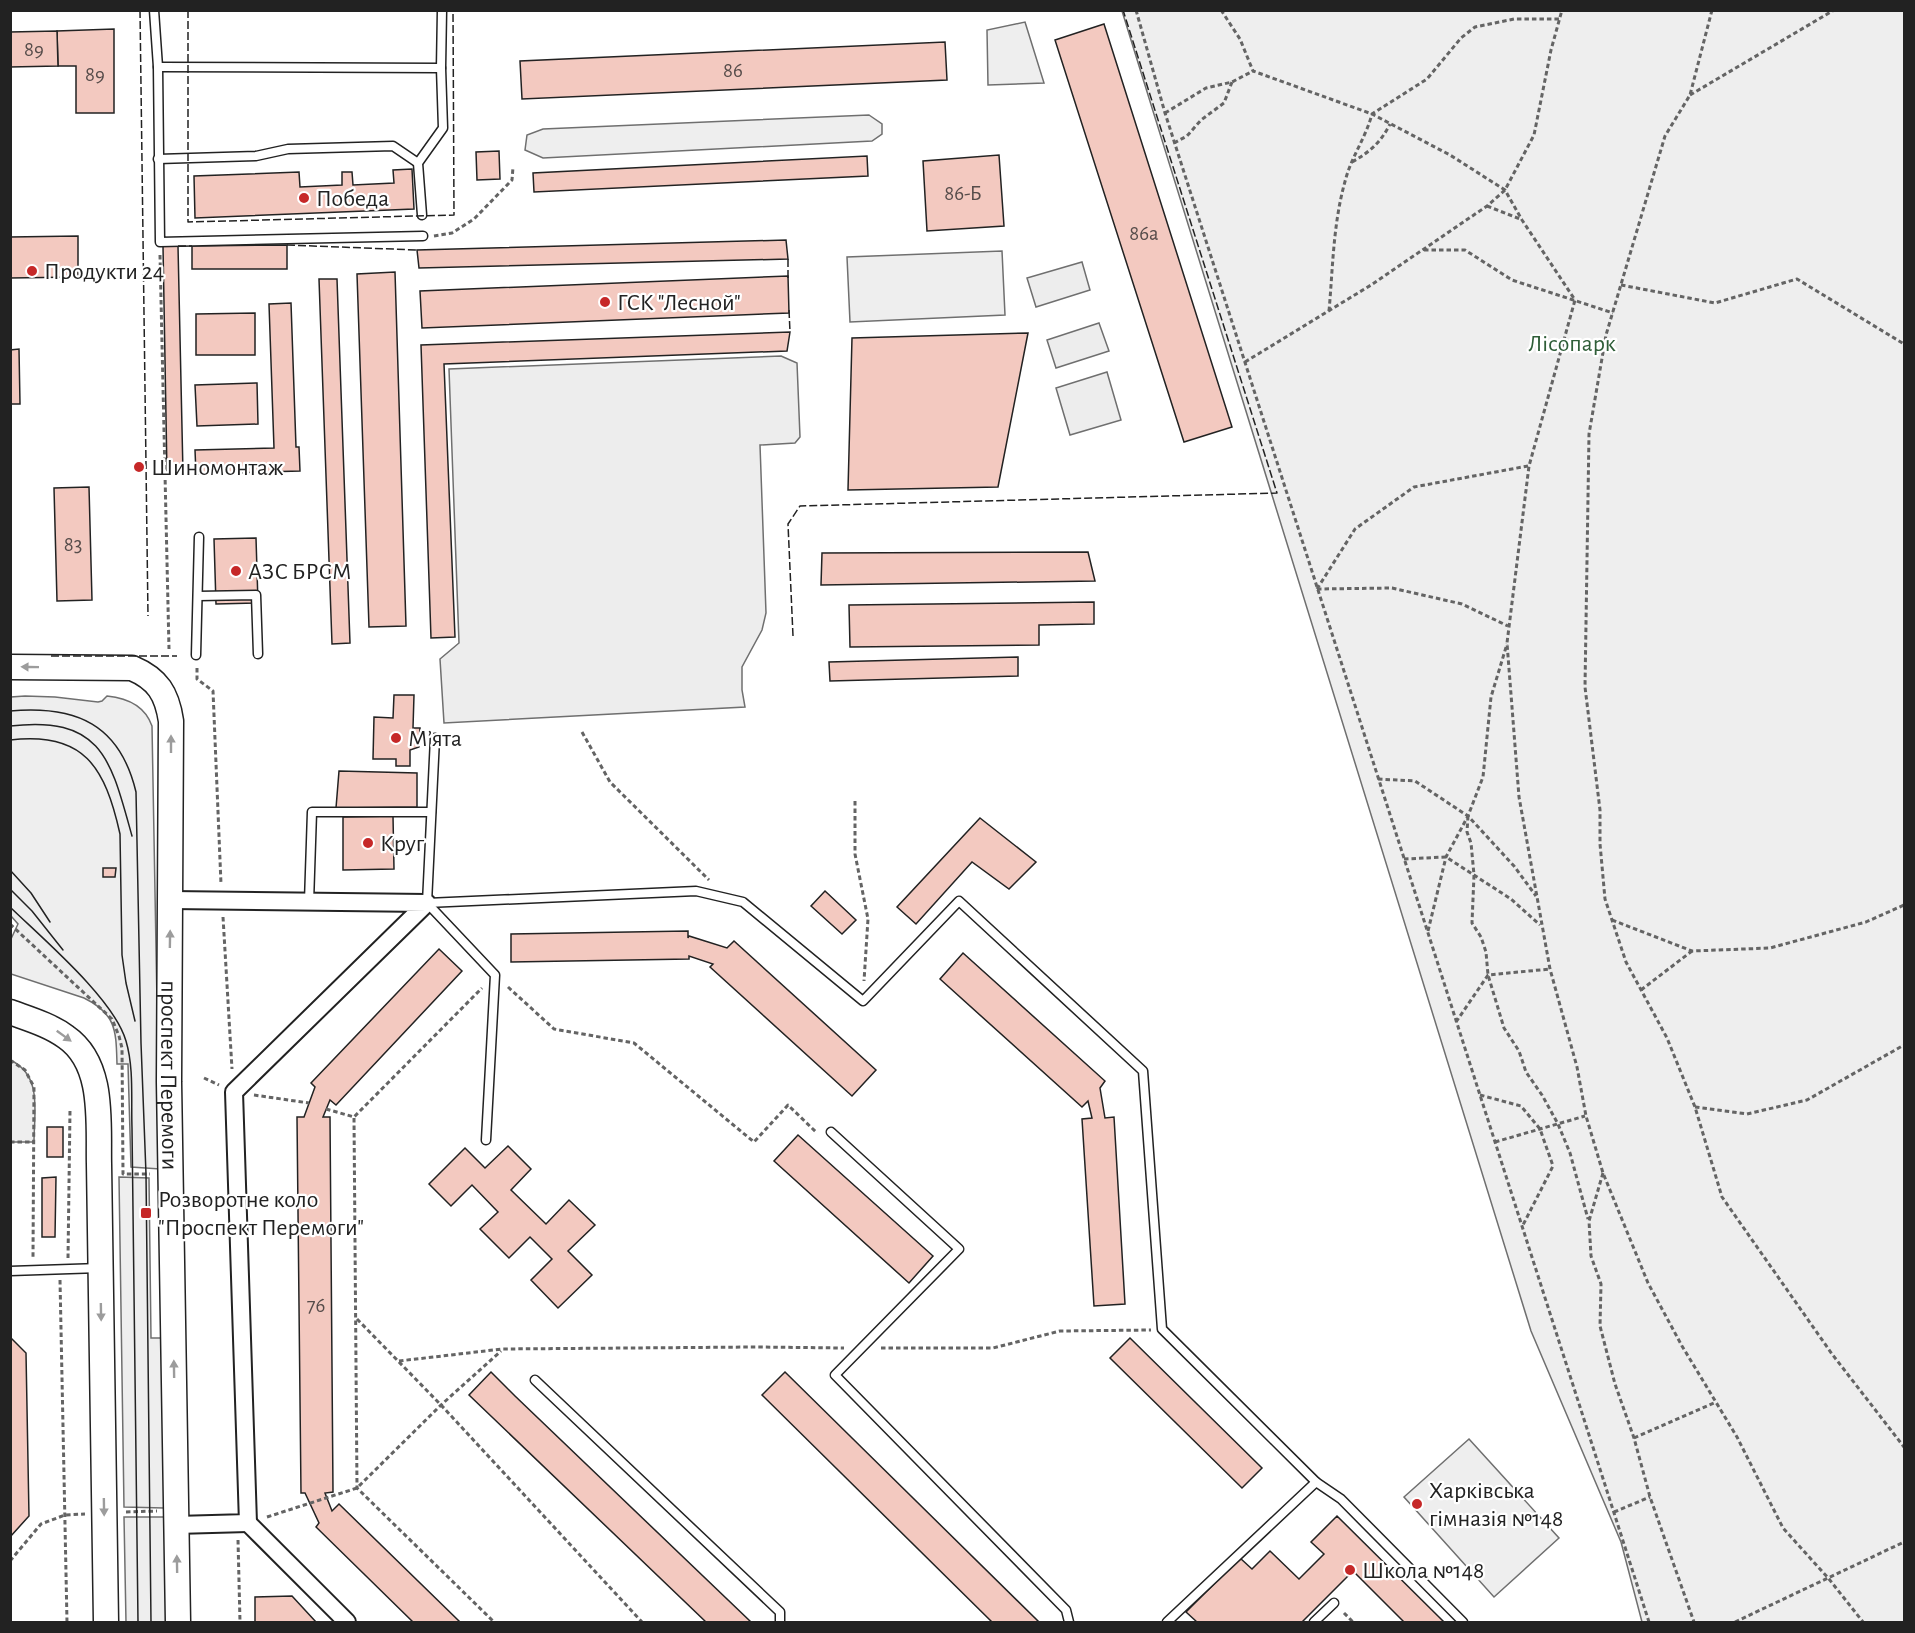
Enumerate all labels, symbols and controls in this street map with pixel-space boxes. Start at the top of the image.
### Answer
house number: 89 [24,39,44,60]
house number: 86 [723,60,743,81]
house number: 89 [85,64,105,85]
house number: 86-Б [944,183,982,204]
place label: Победа [316,187,389,211]
marker: Победа [297,191,311,205]
house number: 86а [1129,223,1159,244]
place label: Продукти 24 [44,260,164,284]
marker: Продукти 24 [25,264,39,278]
place label: ГСК "Лесной" [617,291,741,315]
marker: ГСК "Лесной" [598,295,612,309]
park label: Лісопарк [1528,332,1616,356]
place label: Шиномонтаж [151,456,284,480]
marker: Шиномонтаж [132,460,146,474]
house number: 83 [64,534,82,555]
place label: АЗС БРСМ [248,560,352,584]
marker: АЗС БРСМ [229,564,243,578]
one-way arrow [21,663,40,672]
place label: Мʼята [408,727,462,751]
marker: Мʼята [389,731,403,745]
one-way arrow [166,735,176,754]
place label: Круг [380,832,425,856]
marker: Круг [361,836,375,850]
one-way arrow [166,930,175,949]
street label: проспект Перемоги [156,980,181,1171]
one-way arrow [55,1030,71,1042]
place label: Розворотне коло "Проспект Перемоги" [158,1188,364,1240]
marker: Розворотне коло "Проспект Перемоги" [139,1206,153,1220]
house number: 76 [307,1295,325,1316]
one-way arrow [96,1302,106,1321]
one-way arrow [169,1360,178,1379]
place label: Харківська гімназія №148 [1429,1479,1563,1531]
one-way arrow [99,1497,109,1516]
marker: Харківська гімназія №148 [1410,1497,1424,1511]
one-way arrow [172,1555,182,1574]
place label: Школа №148 [1362,1559,1484,1583]
marker: Школа №148 [1343,1563,1357,1577]

